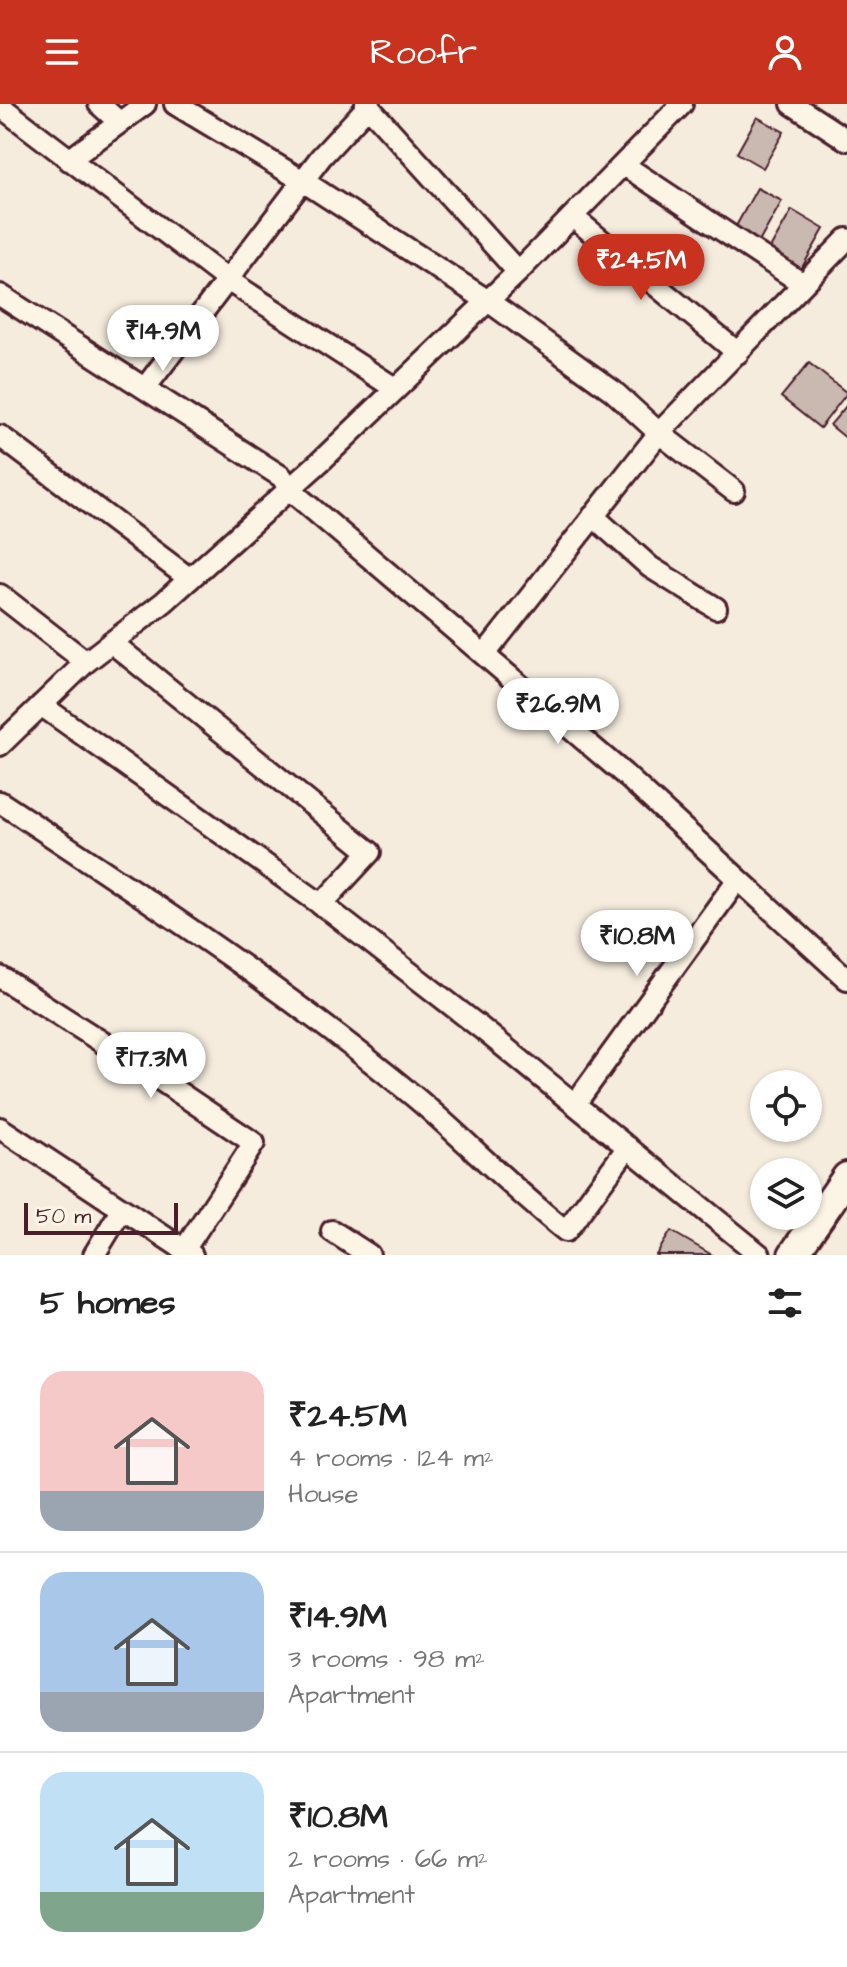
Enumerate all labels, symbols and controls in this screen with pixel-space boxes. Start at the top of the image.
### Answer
text: Roofr [370,27,477,78]
icon: menu [40,30,84,74]
icon: person [763,30,807,74]
pin: ₹24.5M [576,234,706,302]
text: ₹24.5M [595,242,687,278]
pin: ₹14.9M [98,305,228,373]
text: ₹14.9M [125,313,201,349]
pin: ₹26.9M [493,678,623,746]
text: ₹26.9M [515,686,601,722]
pin: ₹10.8M [572,910,702,978]
text: ₹10.8M [599,918,675,954]
pin: ₹17.3M [86,1032,216,1100]
text: ₹17.3M [115,1040,187,1076]
map controls [750,1070,822,1230]
button: locate [750,1070,822,1142]
button: layers [750,1158,822,1230]
scale bar [24,1199,178,1235]
text: 50 m [36,1201,91,1232]
text: 5 homes [40,1279,176,1327]
icon: filters [763,1281,807,1325]
text: ₹24.5M [288,1392,407,1440]
icon: home [104,1403,200,1499]
text: 4 rooms · 124 m² [288,1440,494,1476]
text: House [288,1476,359,1512]
text: ₹14.9M [288,1593,387,1641]
icon: home [104,1604,200,1700]
text: 3 rooms · 98 m² [288,1641,485,1677]
text: Apartment [288,1677,415,1713]
text: ₹10.8M [288,1793,388,1841]
icon: home [104,1804,200,1900]
text: 2 rooms · 66 m² [288,1841,488,1877]
text: Apartment [288,1877,415,1913]

